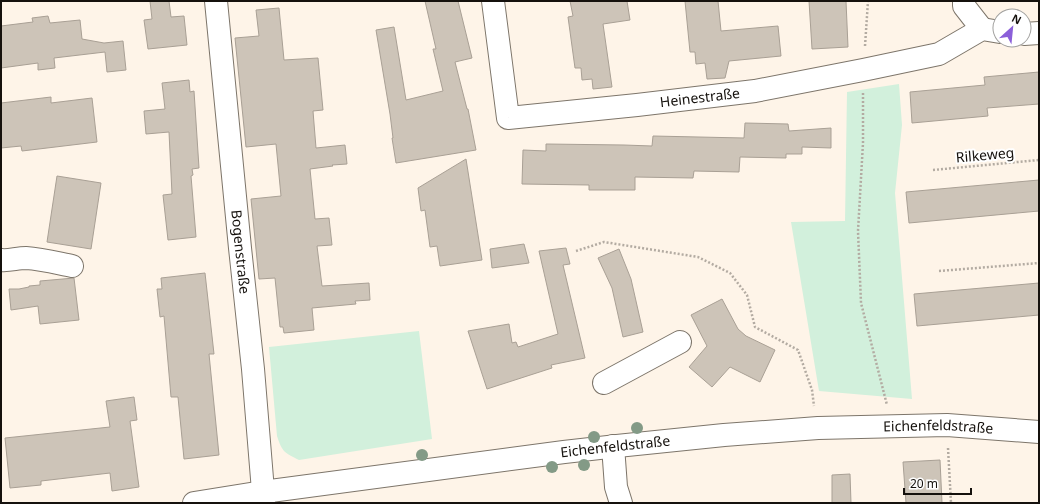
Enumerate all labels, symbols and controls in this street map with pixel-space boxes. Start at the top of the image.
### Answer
north arrow [992,8,1032,48]
text: N [1009,10,1024,27]
street label: Heinestraße [659,83,741,111]
street label: Rilkeweg [955,142,1015,167]
street label: Bogenstraße [227,209,255,295]
street label: Eichenfeldstraße [883,415,994,438]
street label: Eichenfeldstraße [559,431,671,461]
scale bar [904,470,971,496]
text: 20 m [910,475,938,492]

